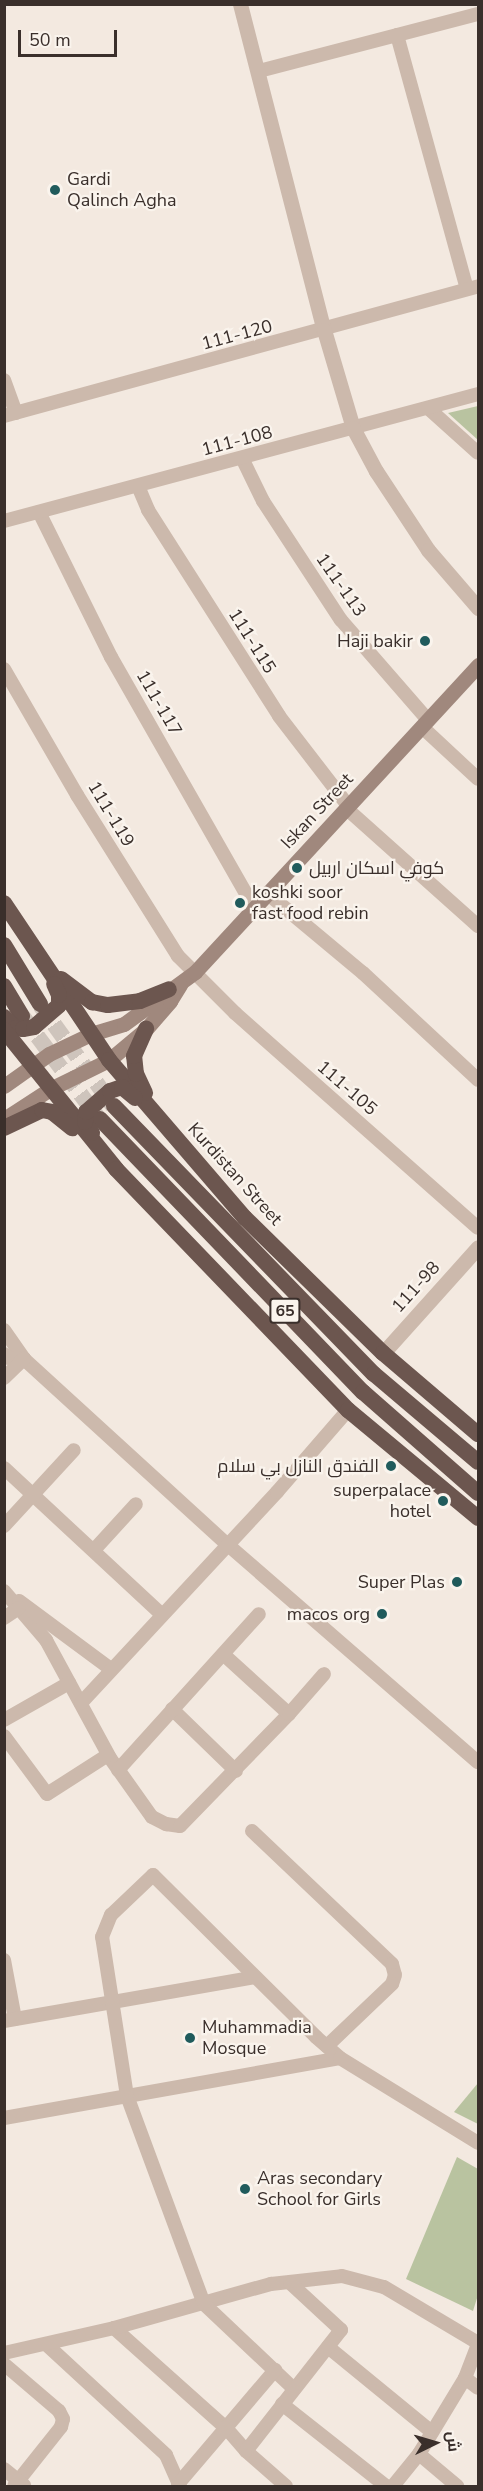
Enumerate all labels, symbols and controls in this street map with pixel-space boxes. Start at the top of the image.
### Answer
scale bar [21,18,120,56]
text: 50 m [29,28,71,52]
place label: Gardi Qalinch Agha [67,169,177,212]
marker: Gardi Qalinch Agha [48,183,62,197]
street label: 111-120 [199,315,275,355]
street label: 111-108 [199,421,275,461]
street label: 111-113 [311,549,371,621]
street label: 111-115 [224,605,280,677]
place label: Haji bakir [337,630,413,652]
marker: Haji bakir [418,634,432,648]
street label: 111-117 [132,666,186,740]
street label: Iskan Street [276,769,358,853]
street label: 111-119 [83,777,139,851]
place label: كوفي اسكان اربيل [309,857,444,879]
marker: كوفي اسكان اربيل [290,861,304,875]
place label: koshki soor fast food rebin [252,882,369,924]
marker: koshki soor fast food rebin [233,896,247,910]
street label: 111-105 [313,1056,381,1120]
street label: Kurdistan Street [183,1118,287,1230]
street label: 111-98 [387,1257,445,1317]
road number: 65 [268,1298,302,1324]
place label: الفندق النازل بي سلام [217,1455,379,1477]
marker: الفندق النازل بي سلام [384,1459,398,1473]
place label: superpalace hotel [333,1480,431,1522]
marker: superpalace hotel [436,1494,450,1508]
place label: Super Plas [358,1571,445,1593]
marker: Super Plas [450,1575,464,1589]
place label: macos org [287,1603,370,1625]
marker: macos org [375,1607,389,1621]
place label: Muhammadia Mosque [202,2017,312,2060]
marker: Muhammadia Mosque [183,2031,197,2045]
place label: Aras secondary School for Girls [257,2168,382,2210]
marker: Aras secondary School for Girls [238,2182,252,2196]
north arrow [405,2413,465,2473]
text: ش [441,2430,465,2453]

